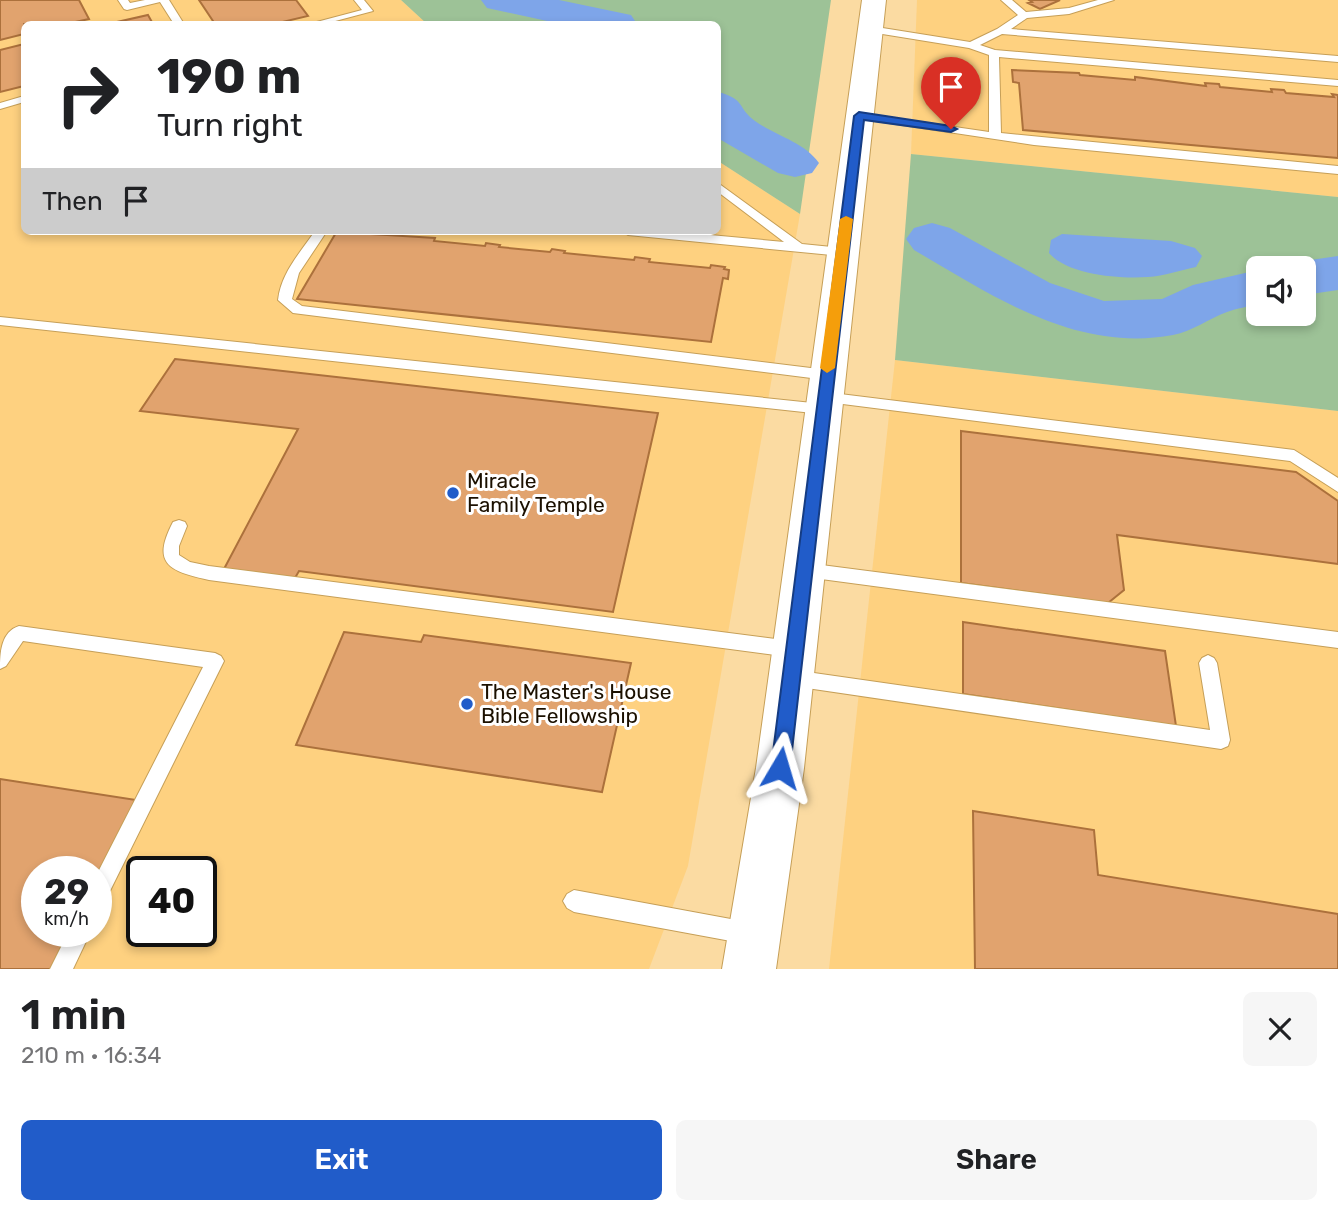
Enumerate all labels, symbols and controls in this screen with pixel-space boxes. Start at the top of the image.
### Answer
text: 190 m [157,47,301,105]
icon: right [42,49,133,140]
pin [921,57,981,129]
icon: arrive [932,68,970,106]
text: Turn right [157,106,302,144]
icon: arrive [117,182,155,220]
text: Then [42,186,103,217]
map controls [1246,256,1316,326]
button: sound [1246,256,1316,326]
place label: Miracle Family Temple [467,468,605,517]
marker: Miracle Family Temple [445,485,461,501]
place label: The Master's House Bible Fellowship [481,679,671,728]
marker: The Master's House Bible Fellowship [459,696,475,712]
position arrow [743,731,817,805]
speed limit sign: 40 [126,856,217,947]
text: 29 [44,871,89,913]
text: km/h [44,908,89,930]
text: 1 min [21,990,127,1040]
button: close [1243,992,1317,1066]
text: 210 m · 16:34 [21,1041,162,1069]
button: Exit [21,1120,662,1200]
button: Share [676,1120,1317,1200]

